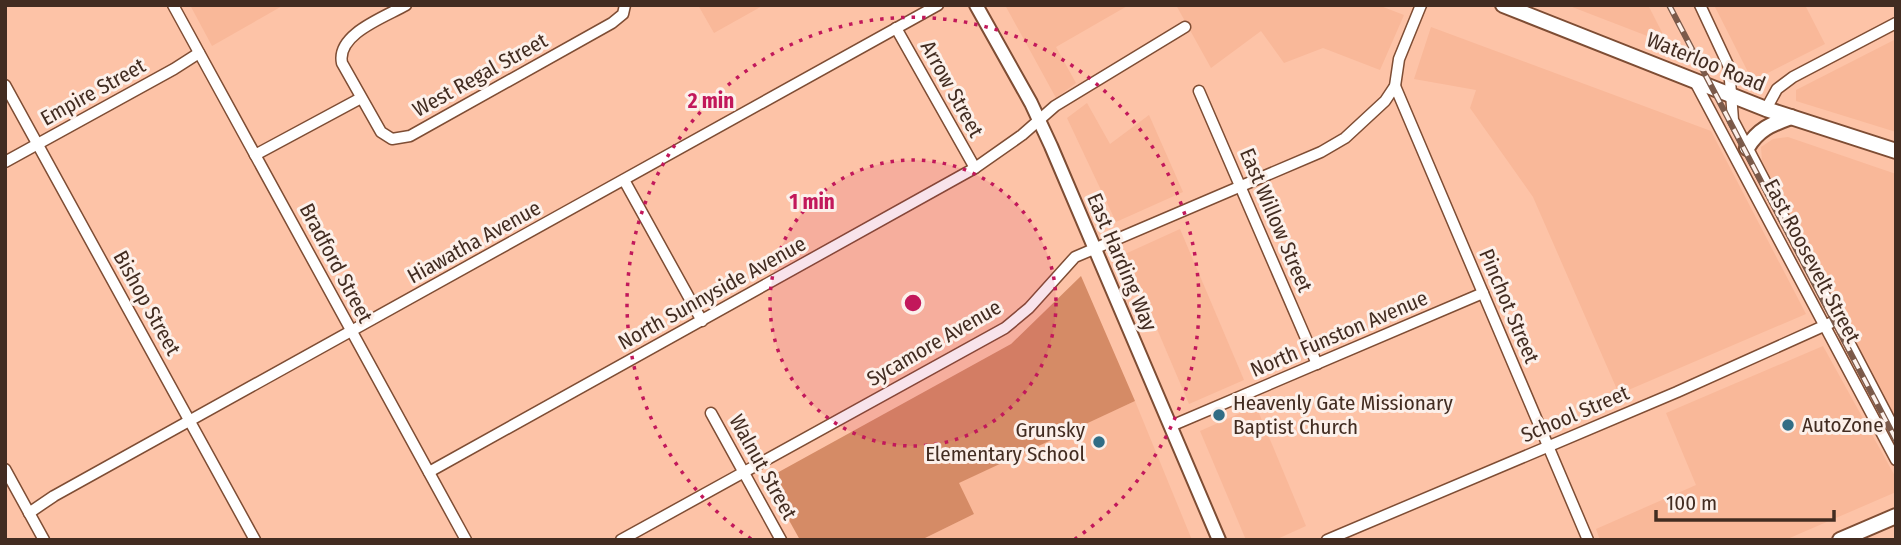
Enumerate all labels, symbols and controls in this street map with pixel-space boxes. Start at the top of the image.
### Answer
street label: Waterloo Road [1643,26,1769,98]
street label: West Regal Street [408,27,552,123]
street label: Arrow Street [915,36,989,142]
street label: Empire Street [36,52,150,131]
text: 2 min [687,88,734,114]
street label: East Willow Street [1234,144,1318,296]
street label: East Roosevelt Street [1758,175,1866,347]
text: 1 min [789,189,835,215]
street label: East Harding Way [1081,189,1163,335]
street label: Hiawatha Avenue [403,195,545,289]
street label: Bradford Street [294,199,378,327]
street label: North Sunnyside Avenue [614,231,810,355]
street label: Pinchot Street [1473,245,1545,367]
street label: Bishop Street [108,246,186,360]
street label: North Funston Avenue [1246,285,1432,383]
centre of rings [901,291,925,315]
street label: Sycamore Avenue [862,294,1006,392]
street label: School Street [1517,380,1633,448]
place label: Heavenly Gate Missionary Baptist Church [1233,390,1453,440]
marker: Heavenly Gate Missionary Baptist Church [1211,407,1227,423]
street label: Walnut Street [723,410,803,524]
place label: AutoZone [1802,412,1884,438]
place label: Grunsky Elementary School [925,417,1086,467]
marker: AutoZone [1780,417,1796,433]
marker: Grunsky Elementary School [1091,434,1107,450]
scale bar [1656,478,1834,522]
text: 100 m [1666,490,1717,516]

